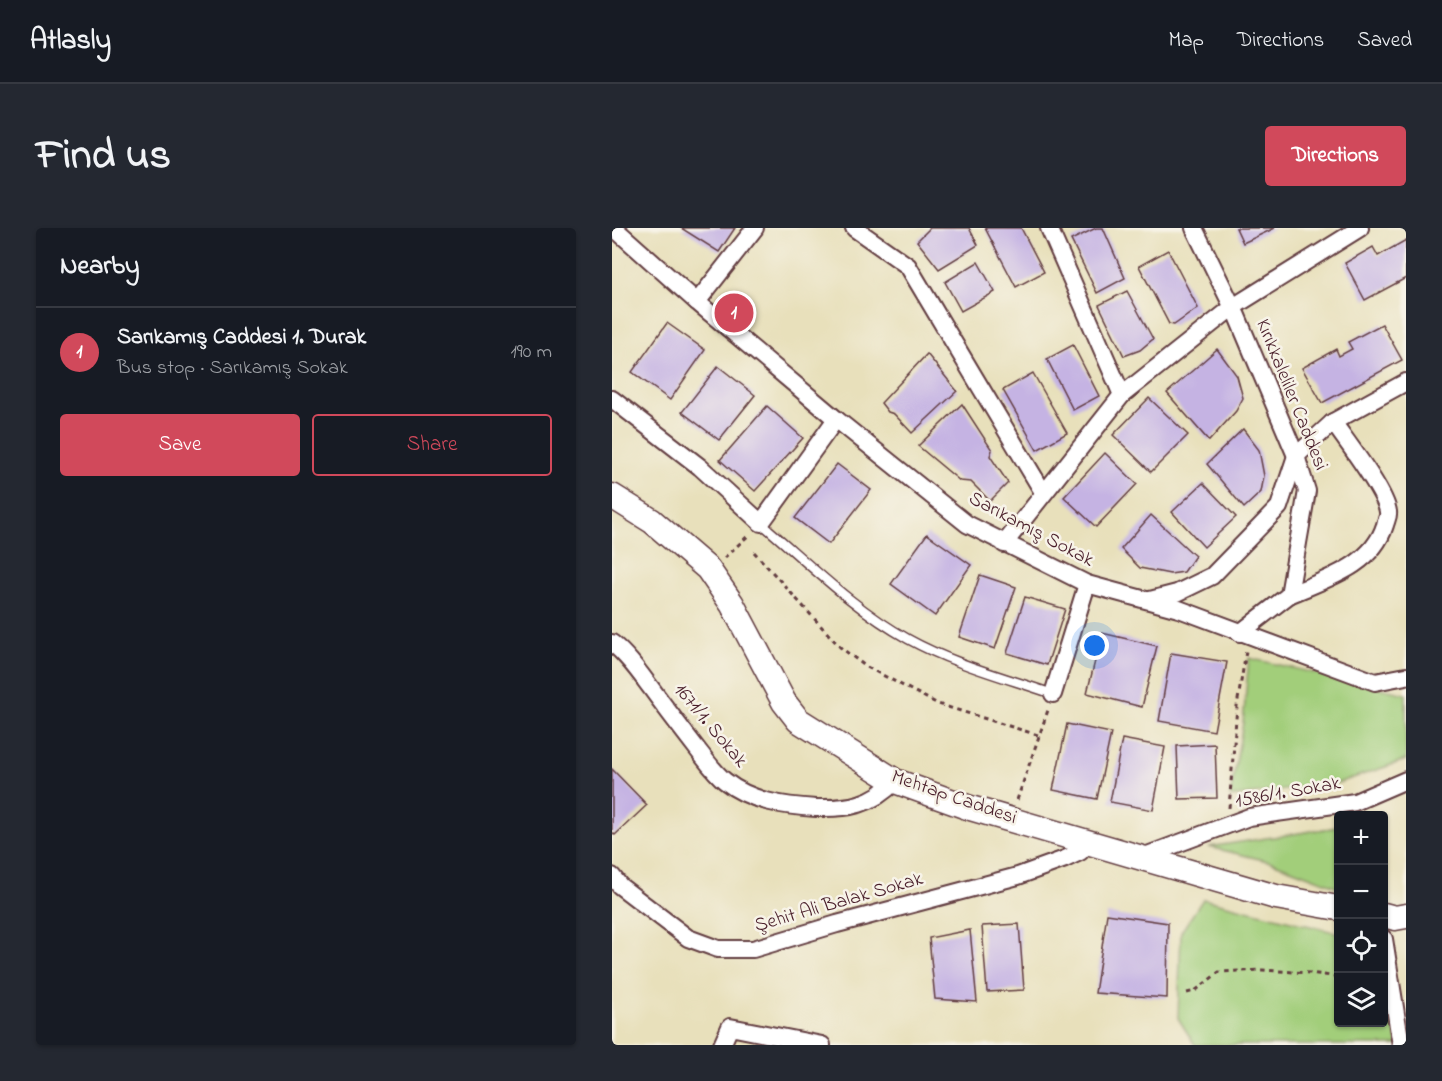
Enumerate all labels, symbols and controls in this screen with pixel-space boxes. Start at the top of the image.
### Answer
text: Atlasly [30,21,111,62]
text: Map [1168,26,1204,56]
text: Directions [1237,26,1324,56]
text: Saved [1357,26,1412,56]
text: Find us [36,126,171,187]
button: Directions [1265,126,1406,186]
text: Nearby [60,248,139,286]
pin: 1 [714,290,754,335]
street label: Kırıkkaleliler Caddesi [1247,315,1335,475]
text: Sarıkamış Caddesi 1. Durak [117,322,366,354]
text: 1 [76,338,83,367]
text: 190 m [510,338,552,367]
text: Bus stop · Sarıkamış Sokak [117,354,348,383]
button: Save [60,414,300,476]
button: Share [312,414,552,476]
street label: Sarıkamış Sokak [963,485,1099,575]
your location [1080,631,1109,660]
street label: 1671/1. Sokak [666,677,754,775]
street label: Mehtap Caddesi [887,763,1021,833]
street label: 1586/1. Sokak [1233,769,1343,817]
map controls [1334,811,1388,1027]
button: + [1334,811,1388,865]
street label: Şehit Ali Balak Sokak [751,865,927,941]
button: − [1334,865,1388,919]
button: locate [1334,919,1388,973]
button: layers [1334,973,1388,1027]

